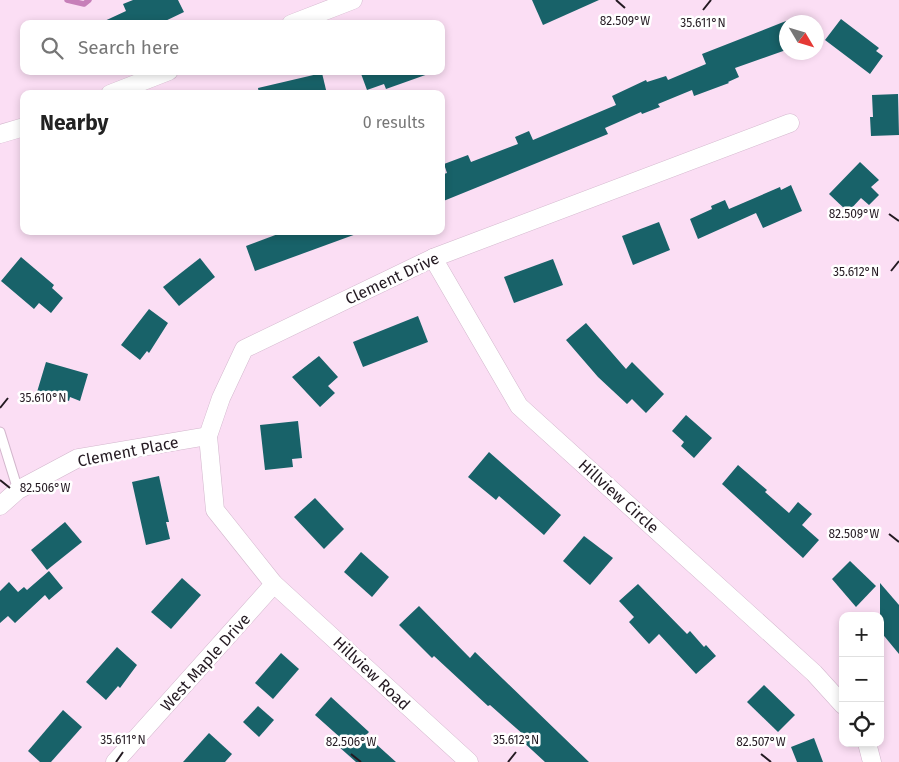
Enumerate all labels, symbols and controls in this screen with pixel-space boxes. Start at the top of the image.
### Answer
text: 82.509°W [600,14,650,28]
north arrow [779,15,824,60]
text: 35.611°N [680,16,726,30]
search box [20,20,445,75]
icon: search [38,34,66,62]
text: Search here [78,36,179,59]
text: Nearby [40,110,108,136]
text: 0 results [363,113,425,132]
text: 82.509°W [829,207,879,221]
street label: Clement Drive [342,248,442,309]
text: 35.612°N [833,265,879,279]
text: 35.610°N [20,391,66,405]
street label: Clement Place [76,432,180,471]
street label: Hillview Circle [575,455,663,537]
text: 82.506°W [20,481,70,495]
text: 82.508°W [829,527,880,541]
street label: West Maple Drive [156,610,254,715]
map controls [839,612,884,747]
button: + [839,612,884,657]
street label: Hillview Road [329,633,414,714]
button: − [839,657,884,702]
button: locate [839,702,884,747]
text: 35.611°N [100,733,146,747]
text: 35.612°N [493,733,539,747]
text: 82.506°W [326,735,376,749]
text: 82.507°W [736,735,786,749]

